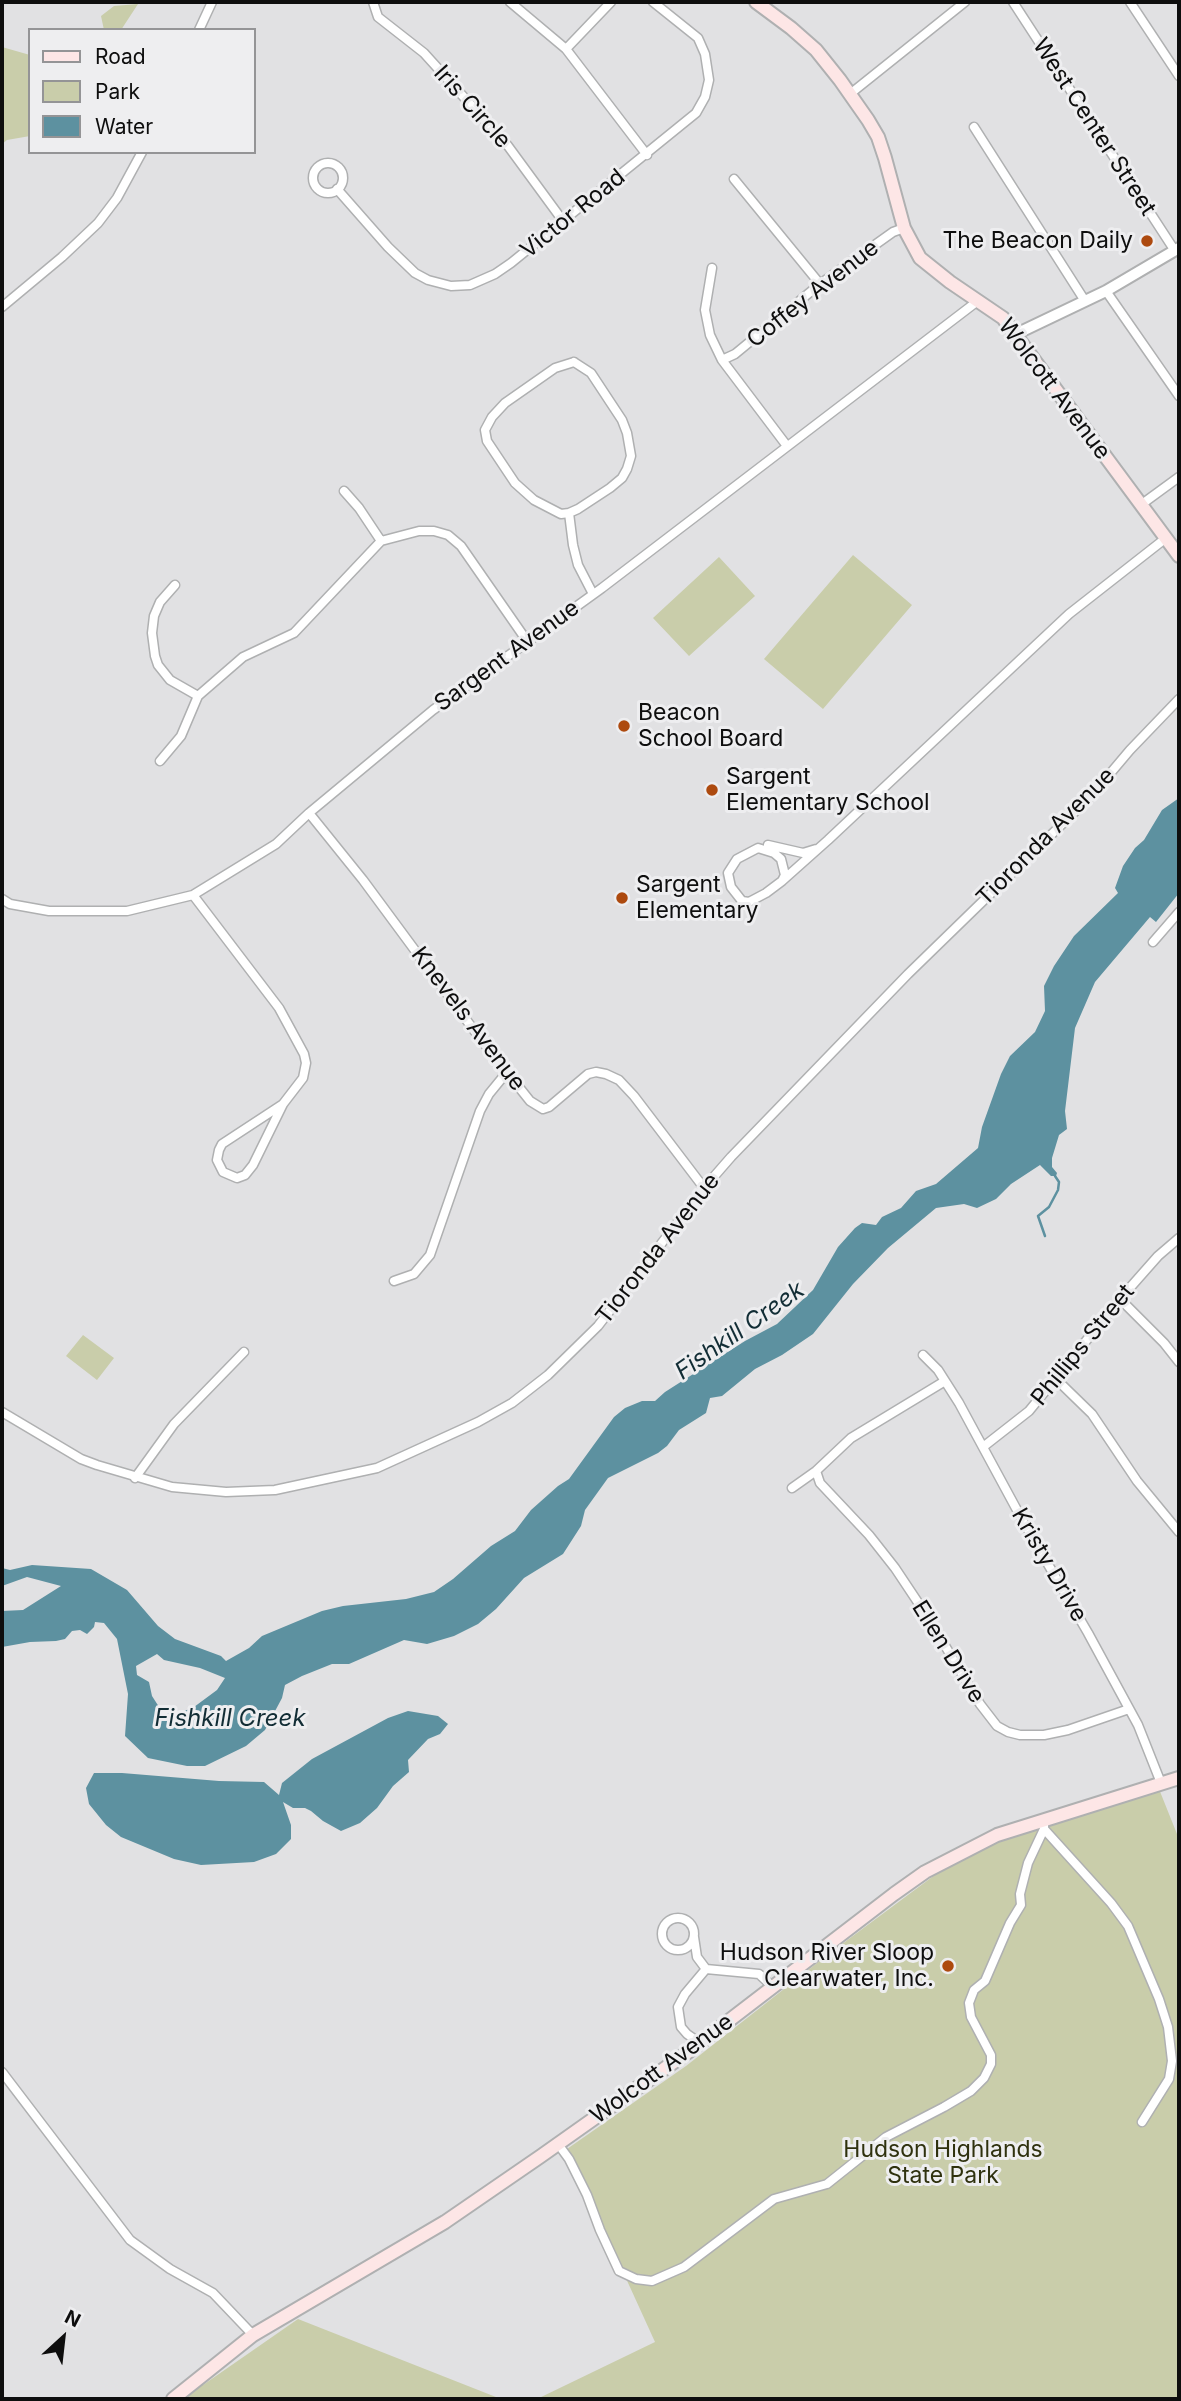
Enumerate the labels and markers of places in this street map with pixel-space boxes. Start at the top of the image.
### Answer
place label: The Beacon Daily [942,227,1133,255]
marker: The Beacon Daily [1139,233,1155,249]
place label: Beacon School Board [638,699,783,753]
marker: Beacon School Board [616,718,632,734]
place label: Sargent Elementary School [726,763,930,817]
marker: Sargent Elementary School [704,782,720,798]
place label: Sargent Elementary [636,871,758,925]
marker: Sargent Elementary [614,890,630,906]
place label: Hudson River Sloop Clearwater, Inc. [720,1939,934,1993]
marker: Hudson River Sloop Clearwater, Inc. [940,1958,956,1974]

